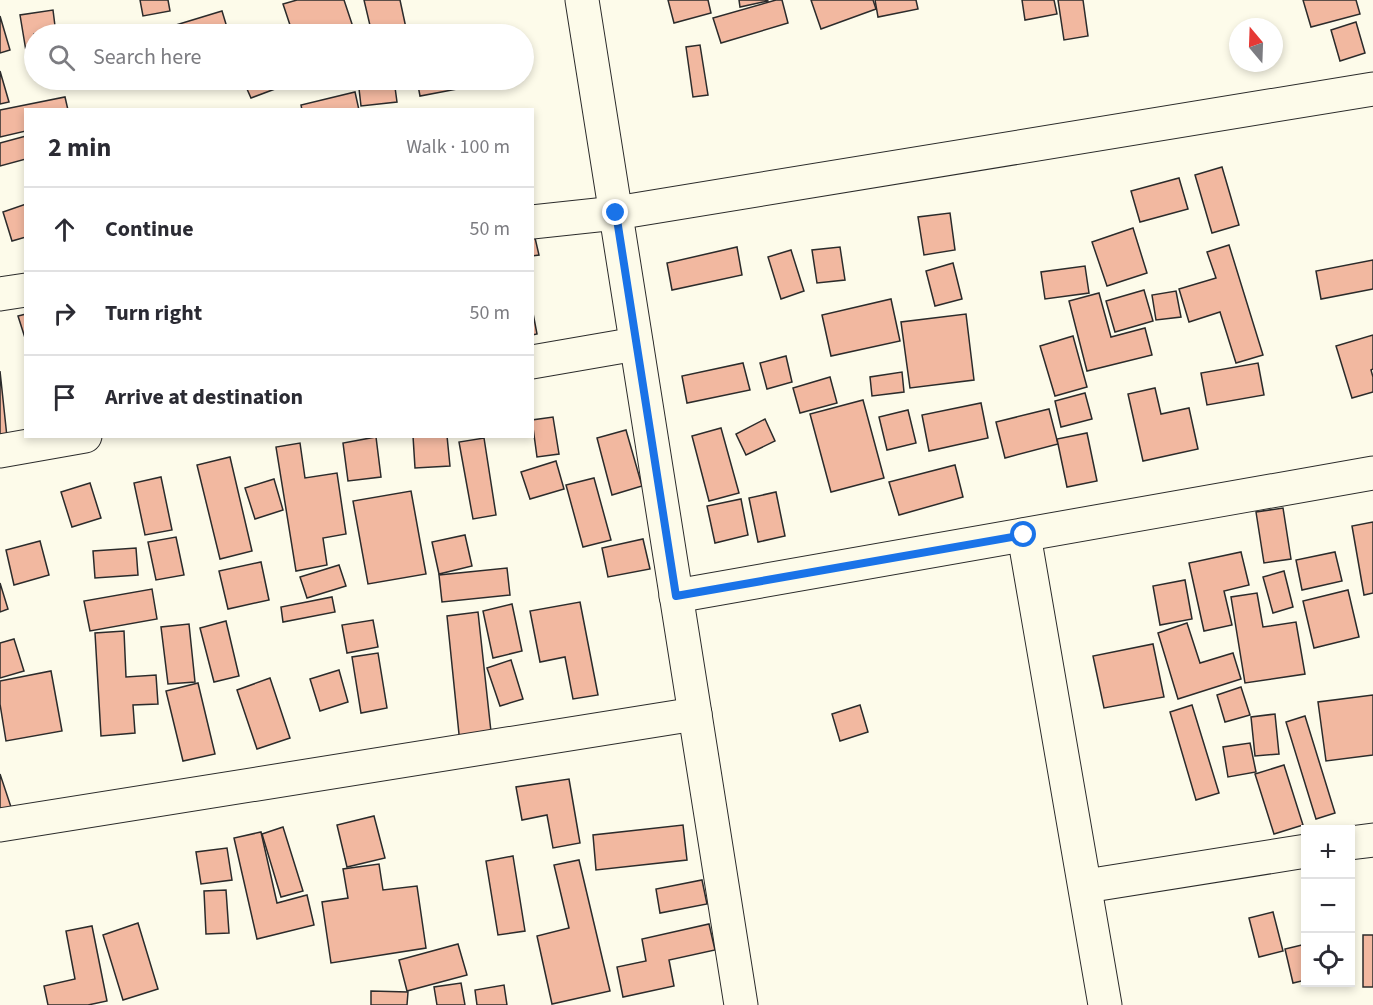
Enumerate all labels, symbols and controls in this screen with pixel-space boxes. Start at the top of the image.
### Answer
north arrow [1229,18,1283,72]
search box [24,24,534,90]
icon: search [45,41,78,74]
text: Search here [93,41,201,73]
text: 2 min [48,129,111,166]
text: Walk · 100 m [406,133,510,161]
route end [602,199,628,225]
icon: ahead [48,213,81,246]
text: Continue [105,213,194,245]
text: 50 m [470,215,510,243]
icon: right [48,297,81,330]
text: Turn right [105,297,202,329]
text: 50 m [470,299,510,327]
icon: arrive [48,381,81,414]
text: Arrive at destination [105,381,303,413]
route start [1010,521,1036,547]
map controls [1301,825,1355,987]
button: + [1301,825,1355,879]
button: − [1301,879,1355,933]
button: locate [1301,933,1355,987]

